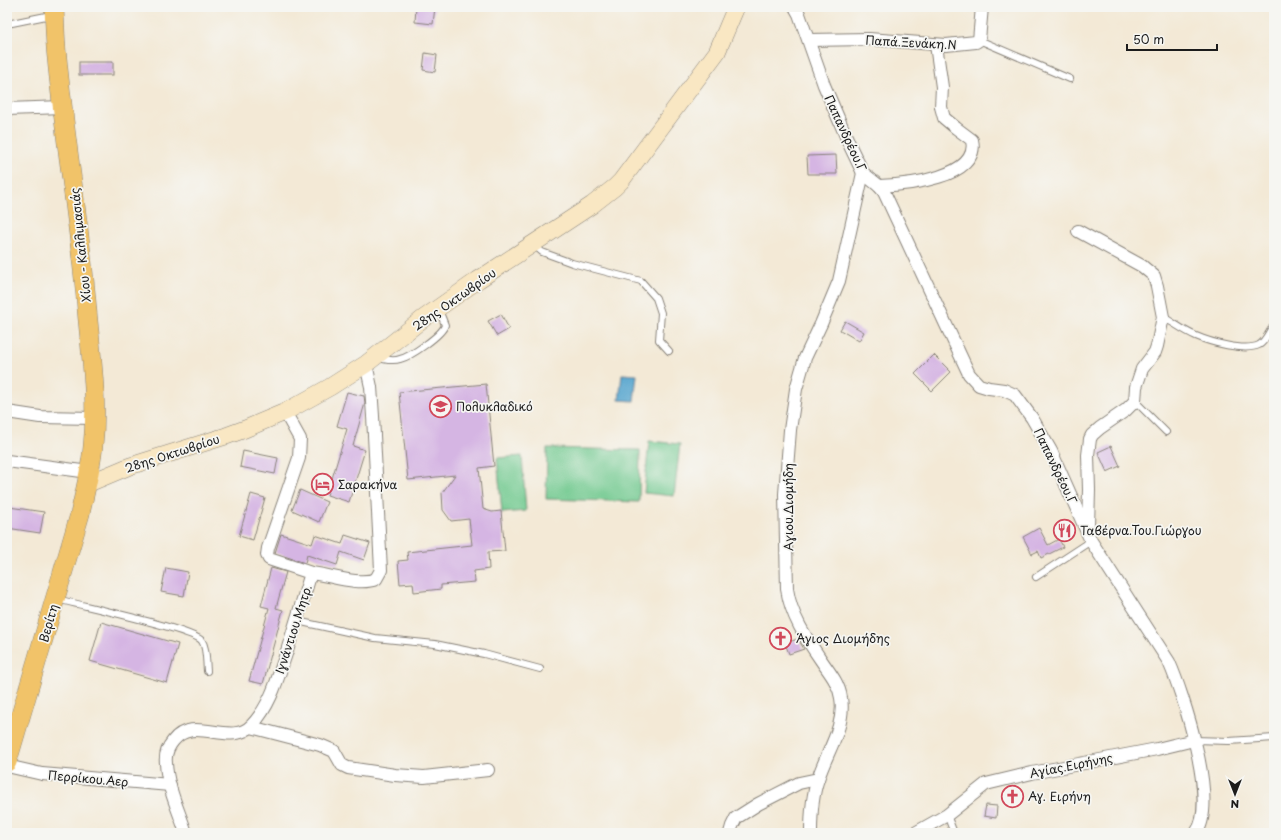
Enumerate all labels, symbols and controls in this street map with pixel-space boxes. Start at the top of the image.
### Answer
scale bar [1127,26,1217,52]
text: 50 m [1133,30,1164,48]
street label: Παπά.Ξενάκη.Ν [865,31,957,53]
street label: Παπανδρέου.Γ [820,92,872,174]
street label: Χίου - Καλλιμασιάς [65,187,95,303]
street label: 28ης Οκτωβρίου [408,263,500,335]
school or university icon: Πολυκλαδικό [427,393,453,419]
place label: Πολυκλαδικό [456,397,533,415]
street label: Παπανδρέου.Γ [1030,425,1082,507]
street label: 28ης Οκτωβρίου [122,429,222,477]
street label: Αγιου.Διομήδη [779,463,797,551]
hotel icon: Σαρακήνα [309,471,335,497]
place label: Σαρακήνα [338,475,398,493]
restaurant icon: Ταβέρνα.Του.Γιώργου [1052,517,1078,543]
place label: Ταβέρνα.Του.Γιώργου [1080,521,1202,539]
street label: Ιγνάντιου.Μητρ. [270,582,316,676]
street label: Βερίτη [34,602,62,644]
church icon: Άγιος Διομήδης [767,625,793,651]
place label: Άγιος Διομήδης [796,629,890,647]
street label: Αγίας.Ειρήνης [1028,748,1114,782]
street label: Περρίκου.Αερ [47,766,129,790]
north arrow [1215,774,1255,814]
church icon: Αγ. Ειρήνη [999,783,1025,809]
place label: Αγ. Ειρήνη [1028,787,1091,805]
text: N [1230,796,1239,813]

